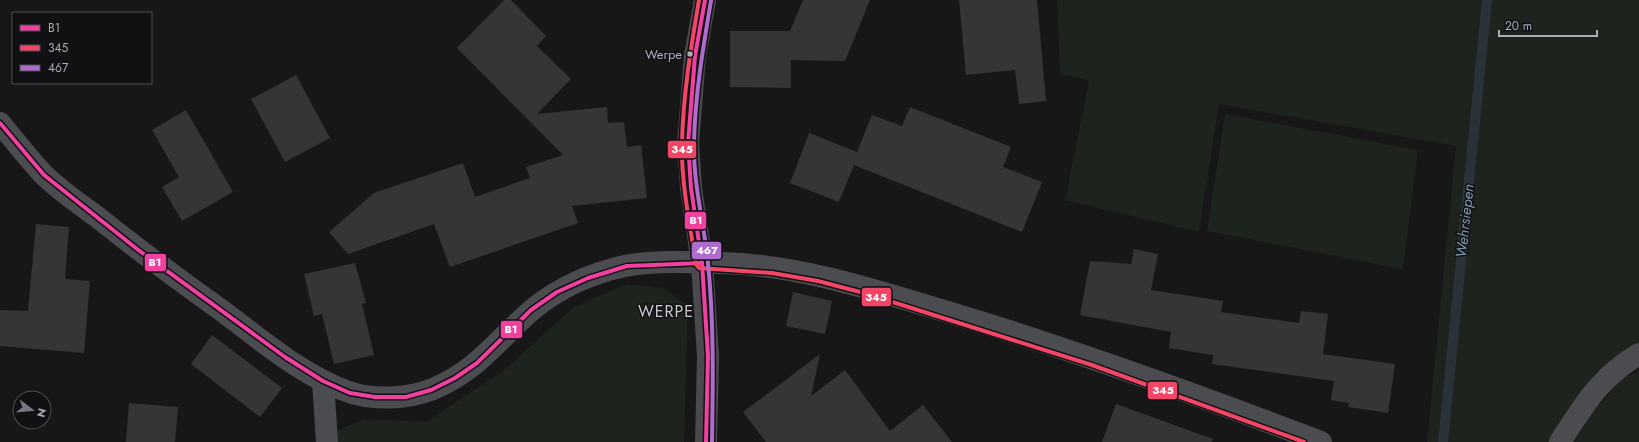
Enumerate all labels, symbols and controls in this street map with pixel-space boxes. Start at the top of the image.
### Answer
legend [12,12,152,84]
scale bar [1499,12,1597,38]
text: 20 m [1505,17,1532,35]
text: B1 [48,19,60,37]
text: 345 [48,39,69,57]
place label: Werpe [645,45,682,64]
marker: Werpe [685,49,695,59]
text: 467 [48,59,69,77]
line badge: 345 [667,140,697,159]
text: 345 [671,141,693,157]
water label: Wehrsiepen [1450,183,1480,259]
line badge: B1 [684,211,707,230]
text: B1 [690,212,702,228]
line badge: 467 [691,241,722,260]
text: 467 [696,242,718,258]
line badge: B1 [144,253,167,272]
text: B1 [149,254,161,270]
line badge: 345 [861,287,892,307]
text: 345 [865,289,887,305]
district label: WERPE [638,300,694,323]
line badge: B1 [500,320,523,339]
text: B1 [505,321,517,337]
line badge: 345 [1147,381,1178,400]
text: 345 [1152,382,1174,398]
north arrow [12,390,52,430]
text: N [33,406,51,419]

